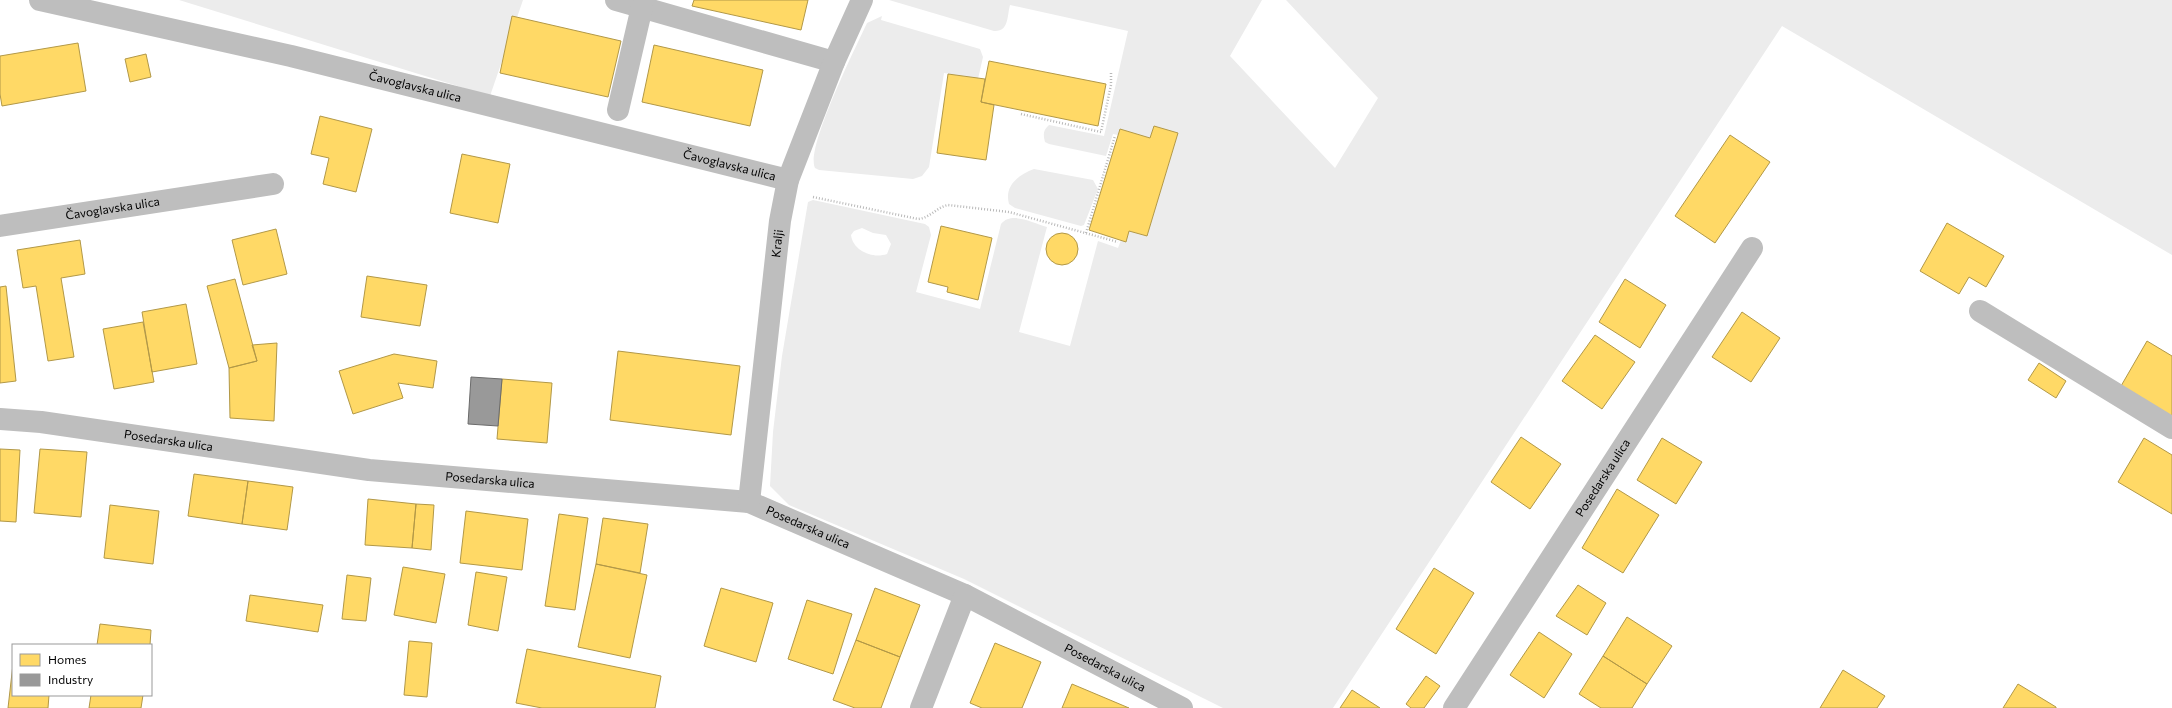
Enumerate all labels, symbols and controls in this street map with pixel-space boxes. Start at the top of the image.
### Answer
street label: Čavoglavska ulica [368,68,463,104]
street label: Čavoglavska ulica [682,146,777,183]
street label: Čavoglavska ulica [65,194,161,222]
street label: Kralji [768,229,785,258]
street label: Posedarska ulica [123,426,214,453]
street label: Posedarska ulica [1572,436,1632,519]
street label: Posedarska ulica [445,468,535,490]
street label: Posedarska ulica [764,502,852,551]
street label: Posedarska ulica [1062,640,1148,694]
legend [12,644,152,696]
text: Homes [48,652,86,666]
text: Industry [48,672,93,686]

